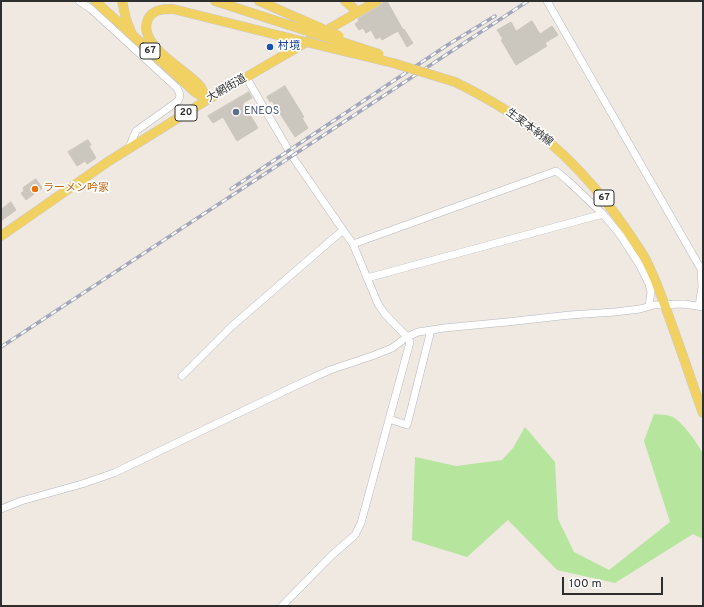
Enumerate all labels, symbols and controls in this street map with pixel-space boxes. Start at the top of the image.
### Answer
place label: 村境 [278,40,300,54]
marker: 村境 [265,42,275,52]
road number: 67 [140,43,160,59]
street label: 大網街道 [205,72,249,106]
road number: 20 [175,105,197,121]
place label: ENEOS [244,105,279,119]
street label: 生実本納線 [503,106,555,150]
marker: ENEOS [231,107,241,117]
place label: ラーメン吟家 [43,182,109,196]
marker: ラーメン吟家 [30,184,40,194]
road number: 67 [594,190,614,206]
scale bar [564,569,665,595]
text: 100 m [569,576,602,592]

